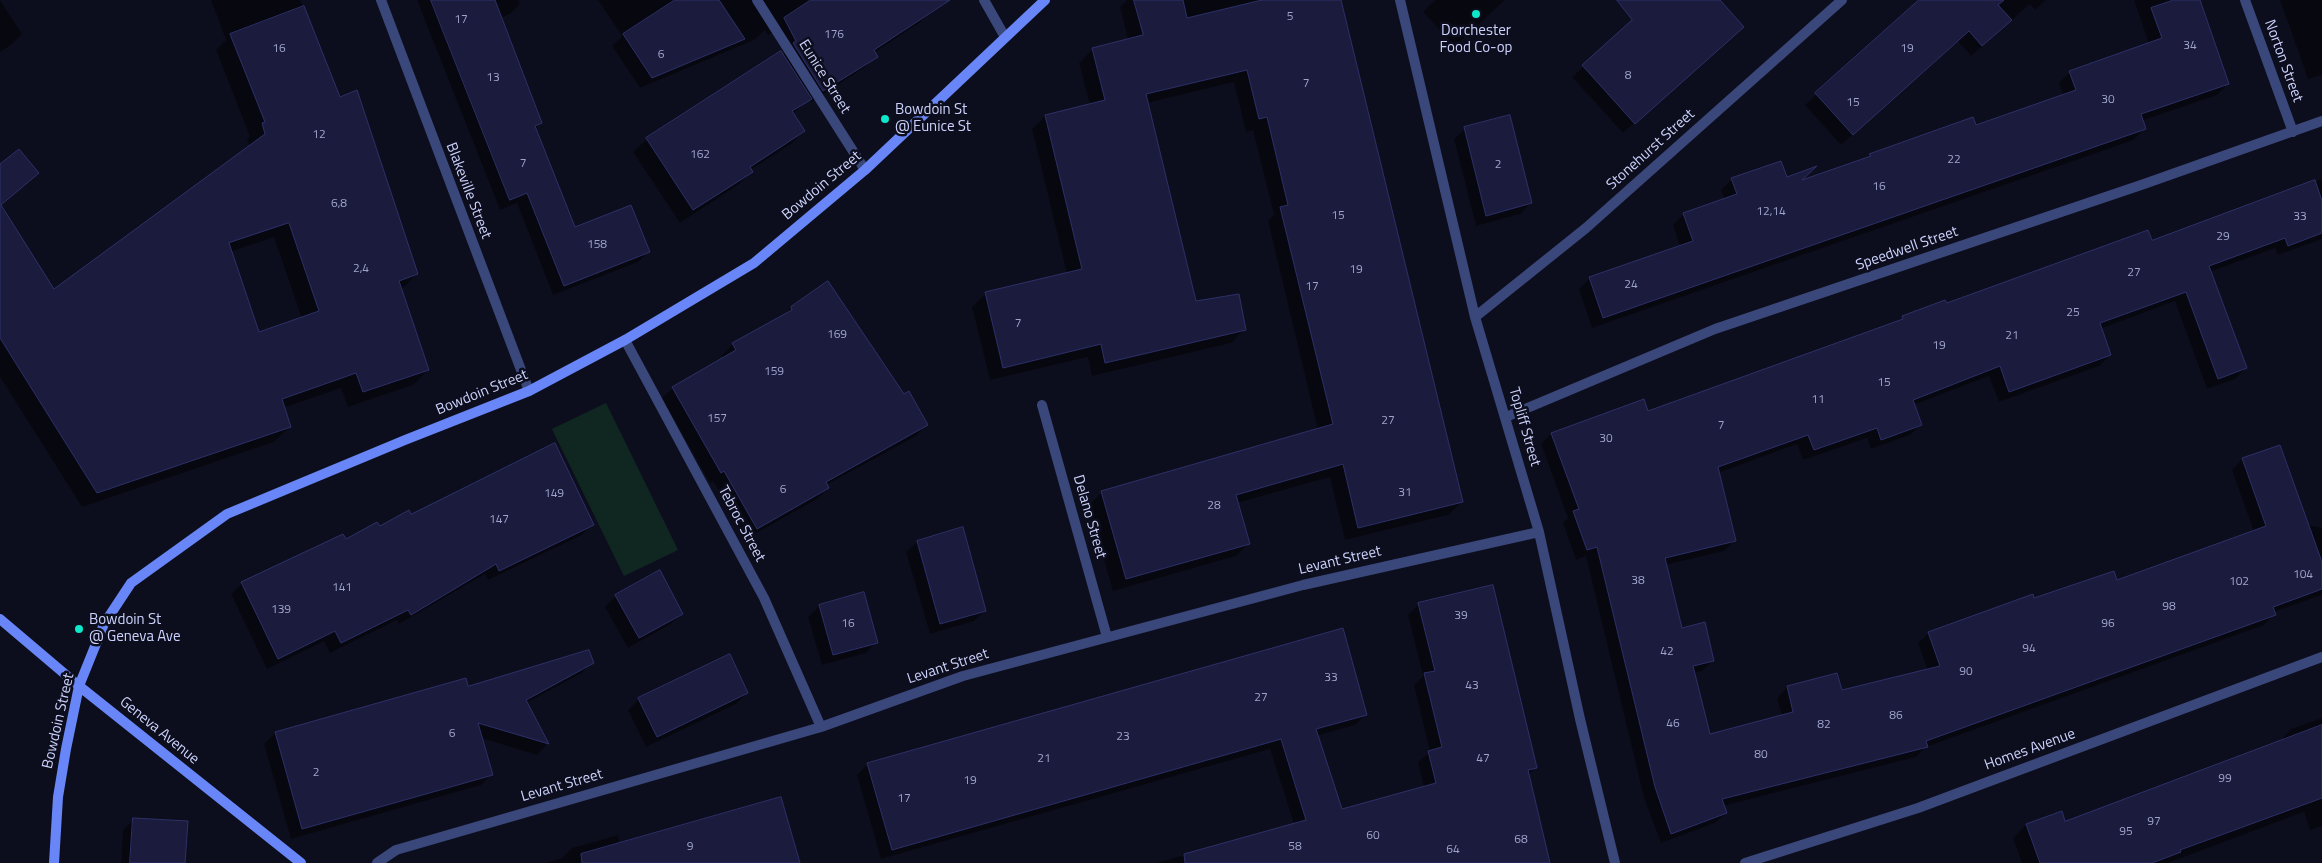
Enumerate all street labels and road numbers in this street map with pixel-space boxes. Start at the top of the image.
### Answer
street label: Norton Street [2260,17,2306,105]
street label: Eunice Street [794,37,854,117]
street label: Stonehurst Street [1603,106,1699,194]
street label: Blakeville Street [441,140,495,242]
street label: Bowdoin Street [779,148,865,224]
street label: Speedwell Street [1854,223,1960,275]
street label: Bowdoin Street [433,366,531,420]
street label: Topliff Street [1504,386,1544,468]
street label: Delano Street [1068,473,1110,561]
street label: Tebroc Street [713,483,769,565]
street label: Levant Street [1297,543,1383,579]
street label: Levant Street [905,645,991,689]
street label: Bowdoin Street [39,671,79,771]
street label: Geneva Avenue [116,693,202,769]
street label: Homes Avenue [1982,725,2078,775]
street label: Levant Street [519,766,605,806]

